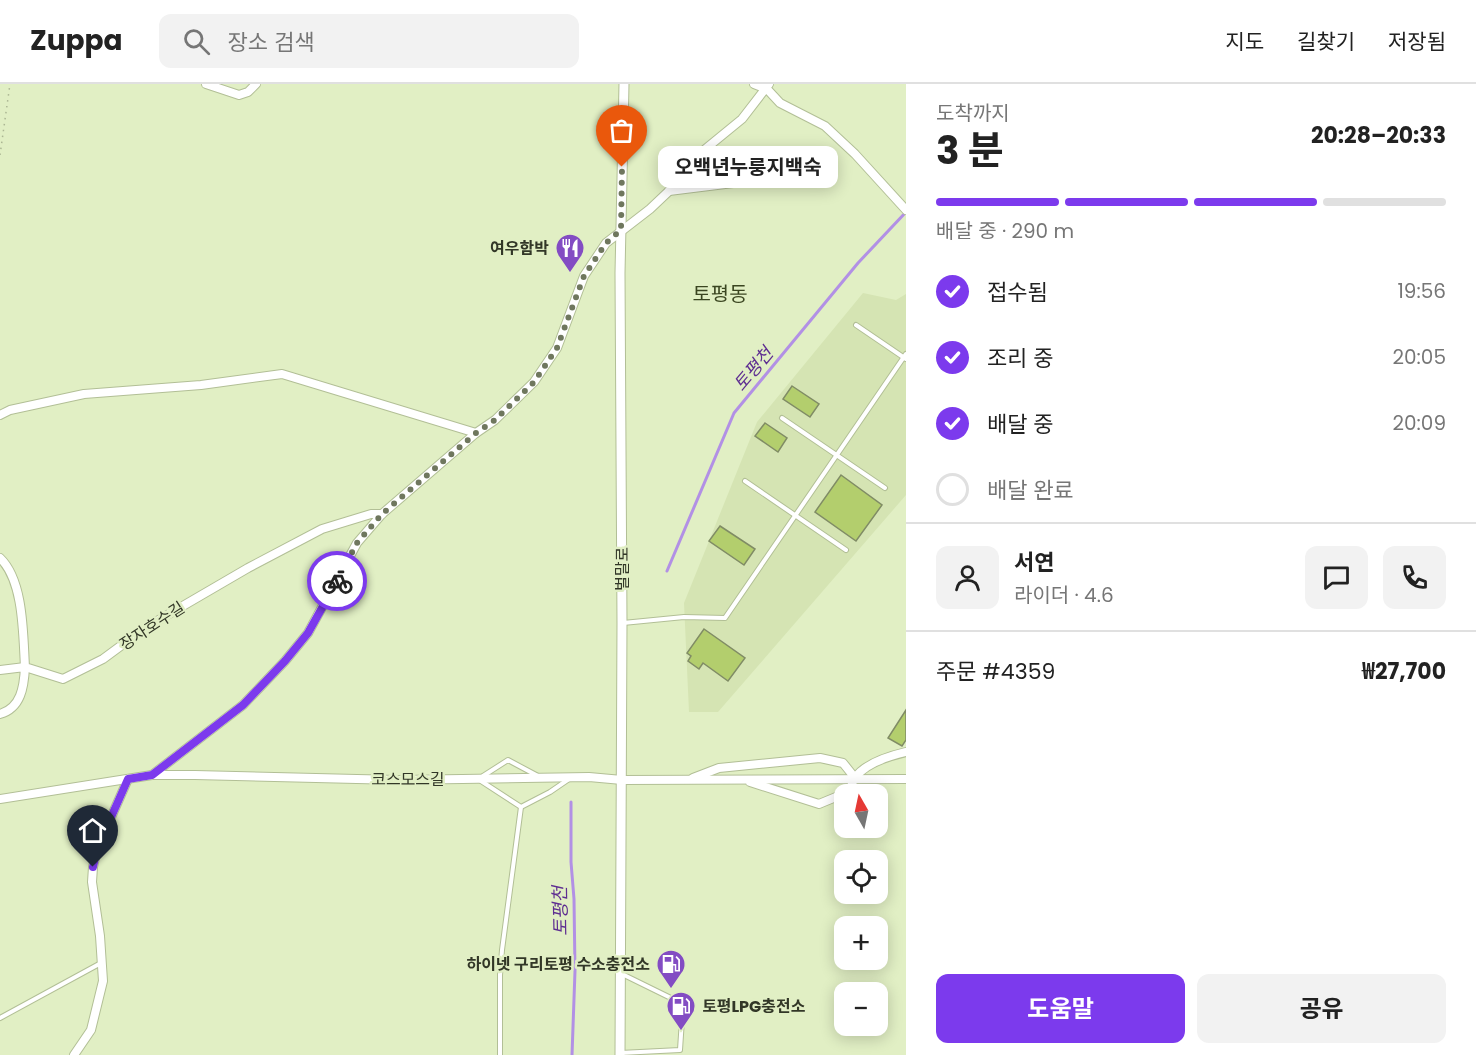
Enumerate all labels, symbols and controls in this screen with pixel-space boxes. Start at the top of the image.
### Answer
search box [159,14,579,68]
text: Zuppa [30,21,123,60]
icon: search [180,25,213,58]
text: 장소 검색 [228,27,314,58]
text: 지도 [1225,27,1264,56]
text: 길찾기 [1297,27,1355,56]
text: 저장됨 [1388,27,1446,56]
text: 도착까지 [936,99,1010,127]
pin [596,105,647,167]
icon: bag [605,114,638,147]
text: 20:28–20:33 [1311,120,1446,151]
text: 3 분 [936,123,1004,178]
callout: 오백년누룽지백숙 [658,146,838,188]
text: 오백년누룽지백숙 [674,153,822,181]
text: 배달 중 · 290 m [936,217,1074,245]
restaurant icon: 여우함박 [554,232,586,274]
place label: 여우함박 [490,237,549,260]
icon: check [936,275,969,308]
text: 접수됨 [987,277,1048,308]
text: 19:56 [1397,277,1446,305]
district label: 토평동 [692,280,748,308]
water label: 토평천 [727,340,780,396]
icon: check [936,341,969,374]
text: 조리 중 [987,343,1054,374]
text: 20:05 [1393,343,1446,371]
icon: check [936,407,969,440]
text: 배달 중 [987,409,1054,440]
text: 20:09 [1393,409,1446,437]
text: 배달 완료 [987,475,1074,506]
button: person [936,546,999,609]
button: chat [1305,546,1368,609]
button: phone [1383,546,1446,609]
street label: 벌말로 [611,547,634,591]
text: 서연 [1014,547,1054,578]
courier [307,551,367,611]
icon: bike [321,565,354,598]
text: 라이더 · 4.6 [1014,581,1114,609]
street label: 장자호수길 [115,596,189,656]
text: 주문 #4359 [936,656,1055,687]
text: ₩27,700 [1362,656,1446,687]
street label: 코스모스길 [371,768,445,791]
north arrow [834,784,888,838]
map controls [834,784,888,1036]
pin [67,805,118,867]
icon: home [76,814,109,847]
button: locate [834,850,888,904]
water label: 토평천 [547,884,573,936]
button: + [834,916,888,970]
fuel station icon: 하이넷 구리토평 수소충전소 [655,948,687,990]
place label: 하이넷 구리토평 수소충전소 [467,953,650,976]
button: 도움말 [936,974,1185,1043]
button: 공유 [1197,974,1446,1043]
button: − [834,982,888,1036]
fuel station icon: 토평LPG충전소 [665,990,697,1032]
place label: 토평LPG충전소 [702,995,806,1018]

